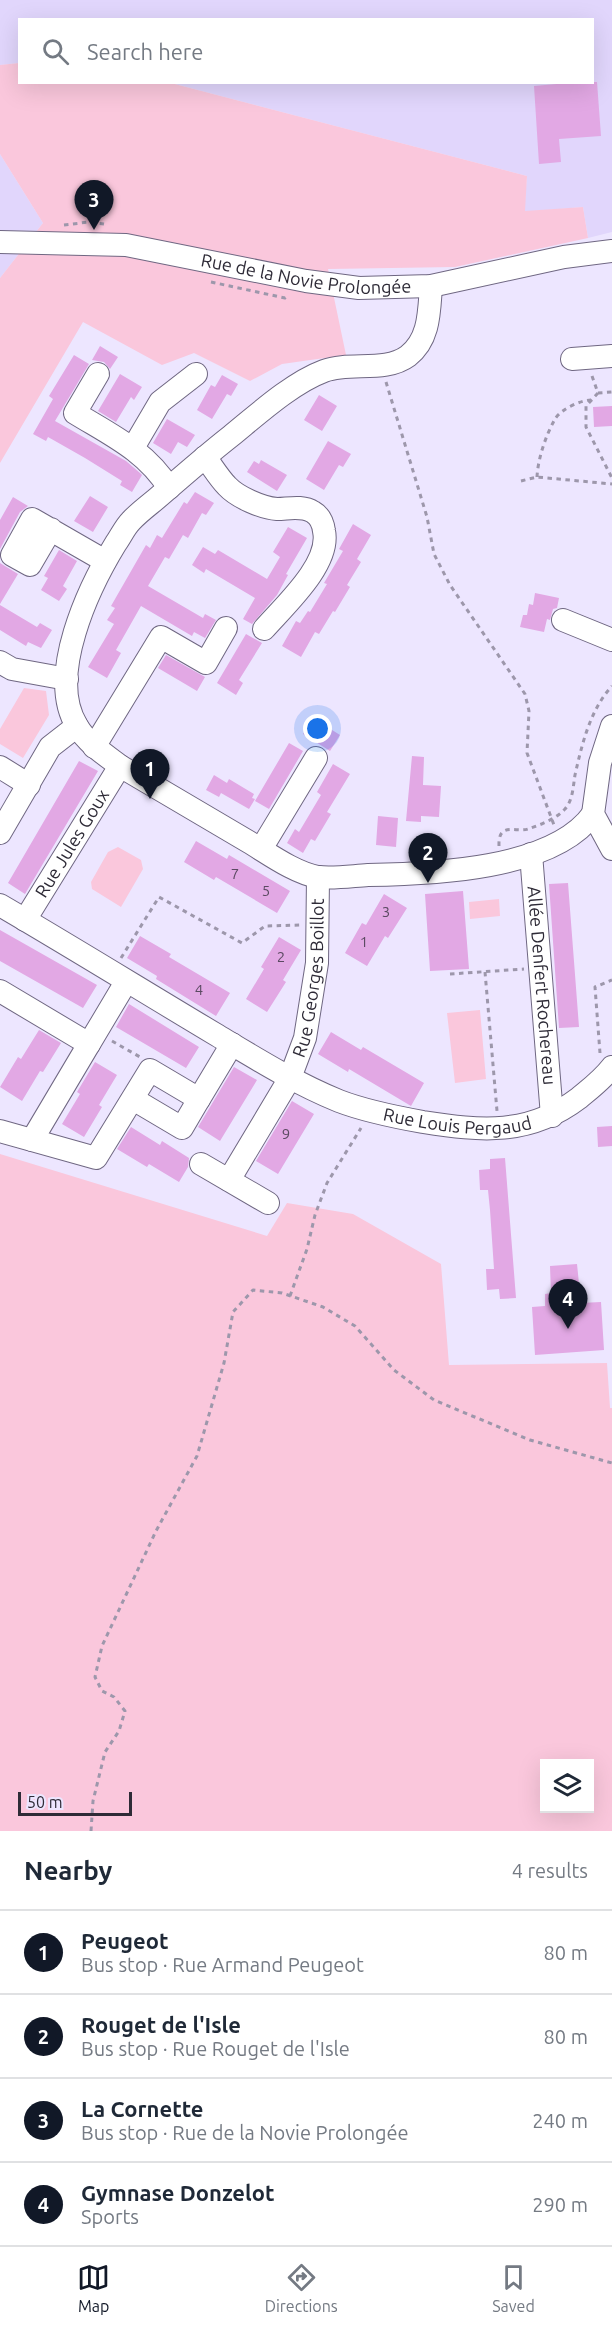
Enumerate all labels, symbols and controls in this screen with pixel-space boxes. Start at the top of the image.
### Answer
search box [18,18,594,84]
icon: search [39,35,72,68]
text: Search here [87,39,203,64]
pin: 3 [74,180,113,230]
street label: Rue de la Novie Prolongée [199,249,412,297]
your location [303,714,332,743]
pin: 1 [130,750,170,799]
street label: Rue Jules Goux [31,785,112,901]
pin: 2 [408,834,448,883]
house number: 7 [231,865,239,882]
house number: 5 [262,882,270,899]
street label: Allée Denfert Rochereau [525,885,560,1086]
street label: Rue Georges Boillot [288,898,327,1060]
house number: 3 [382,903,390,920]
house number: 1 [360,933,368,950]
house number: 2 [277,948,285,965]
house number: 4 [195,981,203,998]
street label: Rue Louis Pergaud [382,1103,533,1137]
house number: 9 [282,1125,290,1142]
pin: 4 [548,1280,588,1329]
map controls [540,1759,594,1813]
button: layers [540,1759,594,1813]
scale bar [18,1789,132,1816]
text: 50 m [27,1793,63,1811]
text: Nearby [24,1856,112,1885]
text: 4 results [512,1859,588,1882]
text: Peugeot [81,1928,168,1953]
text: 1 [38,1941,49,1964]
text: 80 m [544,1941,588,1964]
text: Bus stop · Rue Armand Peugeot [81,1953,364,1976]
text: Rouget de l'Isle [81,2012,241,2037]
text: 2 [38,2025,49,2048]
text: 80 m [544,2025,588,2048]
text: Bus stop · Rue Rouget de l'Isle [81,2037,350,2060]
text: La Cornette [81,2096,203,2121]
text: 3 [38,2109,49,2132]
text: 240 m [532,2109,588,2132]
text: Bus stop · Rue de la Novie Prolongée [81,2121,409,2144]
text: Gymnase Donzelot [81,2180,274,2205]
text: 4 [38,2193,49,2216]
text: 290 m [532,2193,588,2216]
text: Sports [81,2205,139,2228]
tab: Map [77,2261,110,2315]
tab: Directions [265,2261,338,2315]
tab: Saved [492,2261,535,2315]

